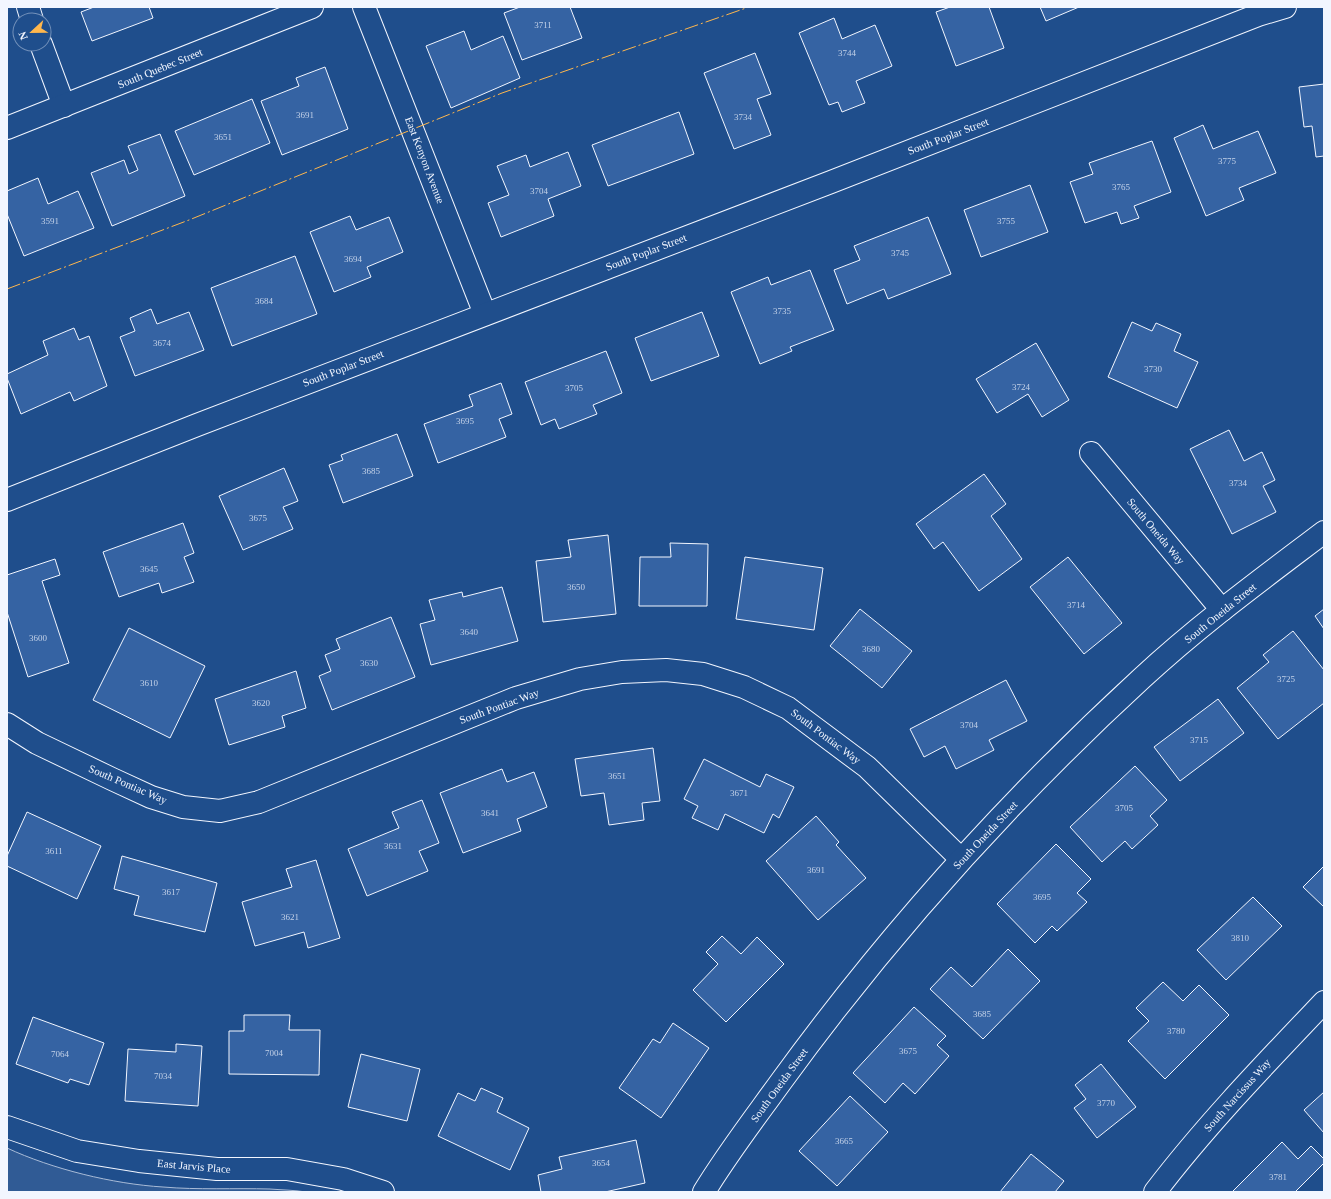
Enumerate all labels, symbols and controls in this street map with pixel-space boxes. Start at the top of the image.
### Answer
north arrow [12,12,52,52]
house number: 3711 [534,20,552,30]
text: N [16,30,30,42]
street label: South Quebec Street [116,45,204,91]
house number: 3744 [838,48,857,58]
house number: 3691 [296,110,314,120]
house number: 3734 [734,112,753,122]
street label: East Kenyon Avenue [403,115,447,205]
street label: South Poplar Street [906,115,990,157]
house number: 3651 [214,132,232,142]
house number: 3775 [1218,156,1237,166]
house number: 3765 [1112,182,1131,192]
house number: 3704 [530,186,549,196]
house number: 3591 [41,216,59,226]
house number: 3755 [997,216,1016,226]
street label: South Poplar Street [604,231,688,273]
house number: 3745 [891,248,910,258]
house number: 3694 [344,254,363,264]
house number: 3684 [255,296,274,306]
house number: 3735 [773,306,792,316]
house number: 3674 [153,338,172,348]
street label: South Poplar Street [301,347,385,389]
house number: 3730 [1144,364,1163,374]
house number: 3724 [1012,382,1031,392]
house number: 3705 [565,383,584,393]
house number: 3695 [456,416,475,426]
house number: 3685 [362,466,381,476]
house number: 3734 [1229,478,1248,488]
street label: South Oneida Way [1125,495,1187,567]
house number: 3675 [249,513,268,523]
house number: 3645 [140,564,159,574]
street label: South Oneida Street [1182,580,1258,646]
house number: 3650 [567,582,586,592]
house number: 3714 [1067,600,1086,610]
house number: 3640 [460,627,479,637]
house number: 3600 [29,633,48,643]
house number: 3680 [862,644,881,654]
house number: 3630 [360,658,379,668]
house number: 3725 [1277,674,1296,684]
house number: 3610 [140,678,159,688]
street label: South Pontiac Way [458,686,541,726]
house number: 3620 [252,698,271,708]
street label: South Pontiac Way [789,706,863,766]
house number: 3704 [960,720,979,730]
house number: 3715 [1190,735,1209,745]
street label: South Pontiac Way [87,762,169,806]
house number: 3651 [608,771,626,781]
house number: 3671 [730,788,748,798]
street label: South Oneida Street [950,799,1020,871]
house number: 3705 [1115,803,1134,813]
house number: 3641 [481,808,499,818]
house number: 3631 [384,841,402,851]
house number: 3611 [45,846,63,856]
house number: 3691 [807,865,825,875]
house number: 3617 [162,887,181,897]
house number: 3695 [1033,892,1052,902]
house number: 3621 [281,912,299,922]
house number: 3810 [1231,933,1250,943]
house number: 3685 [973,1009,992,1019]
house number: 3780 [1167,1026,1186,1036]
street label: South Oneida Street [748,1046,810,1124]
house number: 3675 [899,1046,918,1056]
house number: 7004 [265,1048,284,1058]
house number: 7064 [51,1049,70,1059]
street label: South Narcissus Way [1201,1056,1273,1134]
house number: 7034 [154,1071,173,1081]
house number: 3770 [1097,1098,1116,1108]
house number: 3665 [835,1136,854,1146]
street label: East Jarvis Place [157,1157,231,1175]
house number: 3654 [592,1158,611,1168]
house number: 3781 [1269,1172,1287,1182]

